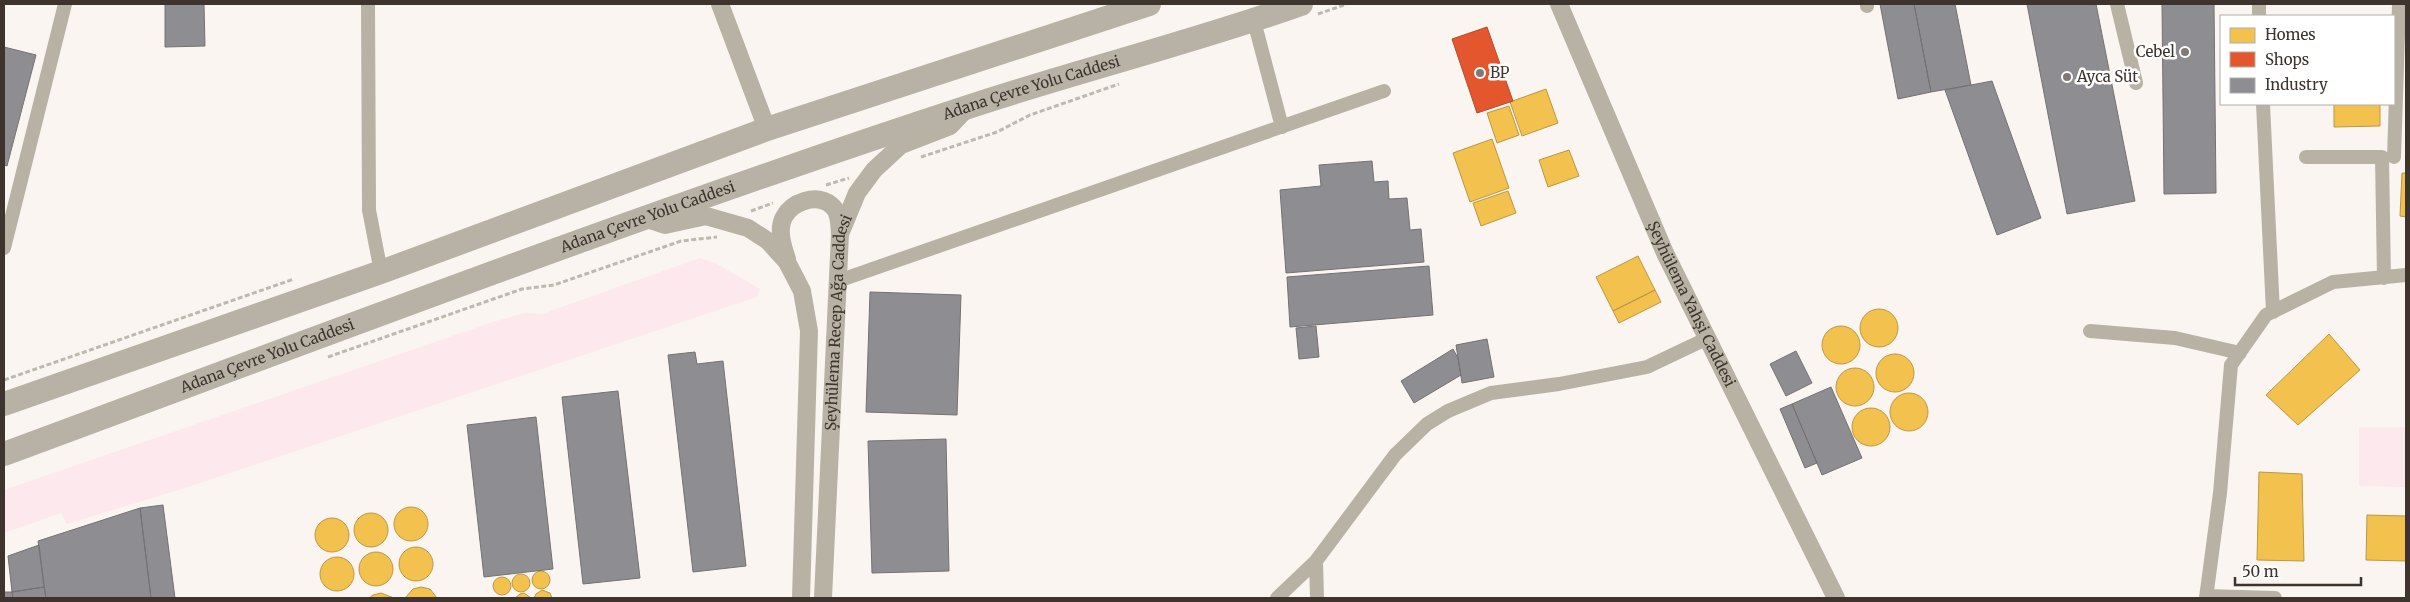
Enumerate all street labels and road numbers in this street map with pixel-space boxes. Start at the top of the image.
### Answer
street label: Adana Çevre Yolu Caddesi [939,51,1122,124]
street label: Adana Çevre Yolu Caddesi [557,177,738,257]
street label: Şeyhülema Recep Ağa Caddesi [821,211,856,431]
street label: Şeyhülema Yahşi Caddesi [1644,218,1740,390]
street label: Adana Çevre Yolu Caddesi [177,315,357,397]

